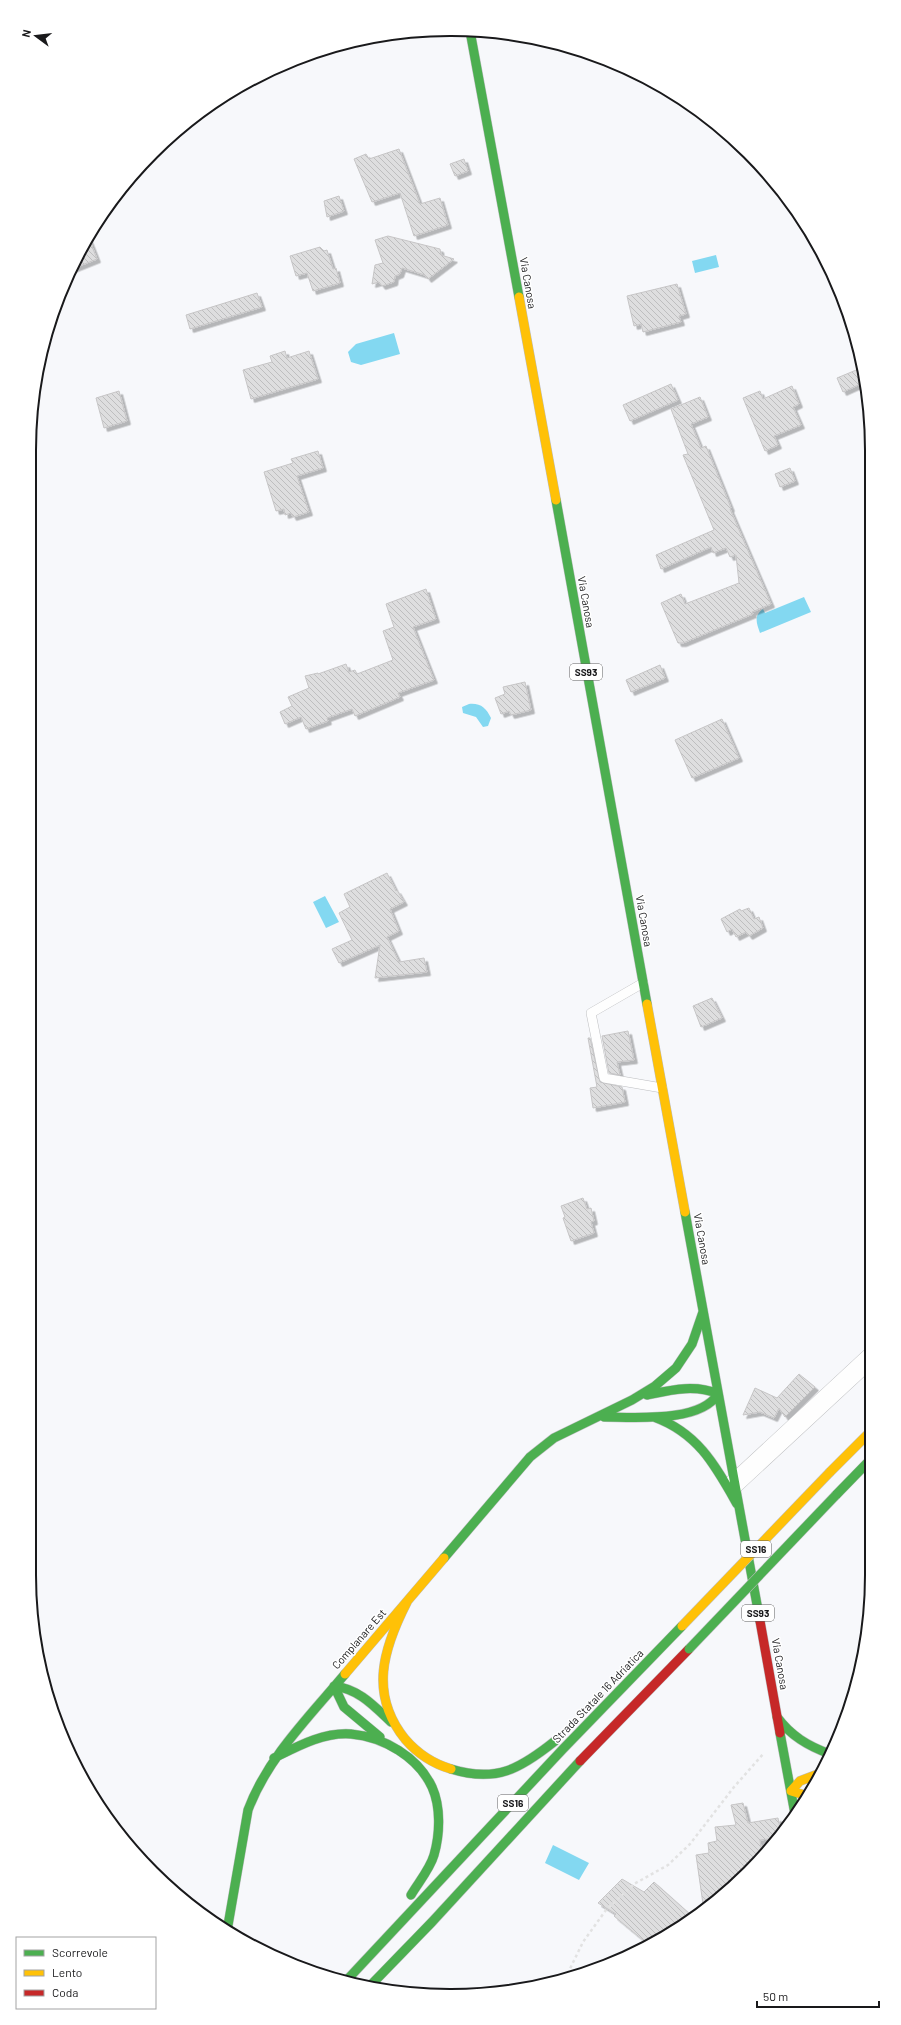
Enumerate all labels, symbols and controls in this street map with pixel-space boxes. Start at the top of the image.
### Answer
north arrow [16,16,56,56]
text: N [19,28,33,39]
street label: Via Canosa [518,256,539,310]
street label: Via Canosa [576,575,597,629]
road number: SS93 [570,664,602,680]
street label: Via Canosa [634,894,655,948]
street label: Via Canosa [692,1212,713,1266]
road number: SS16 [741,1541,771,1557]
road number: SS93 [742,1605,774,1621]
street label: Complanare Est [329,1606,388,1671]
street label: Via Canosa [770,1637,791,1691]
street label: Strada Statale 16 Adriatica [550,1646,646,1745]
road number: SS16 [498,1795,528,1811]
legend [16,1937,156,2009]
text: Scorrevole [52,1945,108,1959]
text: Lento [52,1965,82,1979]
scale bar [757,1983,879,2009]
text: Coda [52,1985,79,1999]
text: 50 m [763,1989,788,2003]

